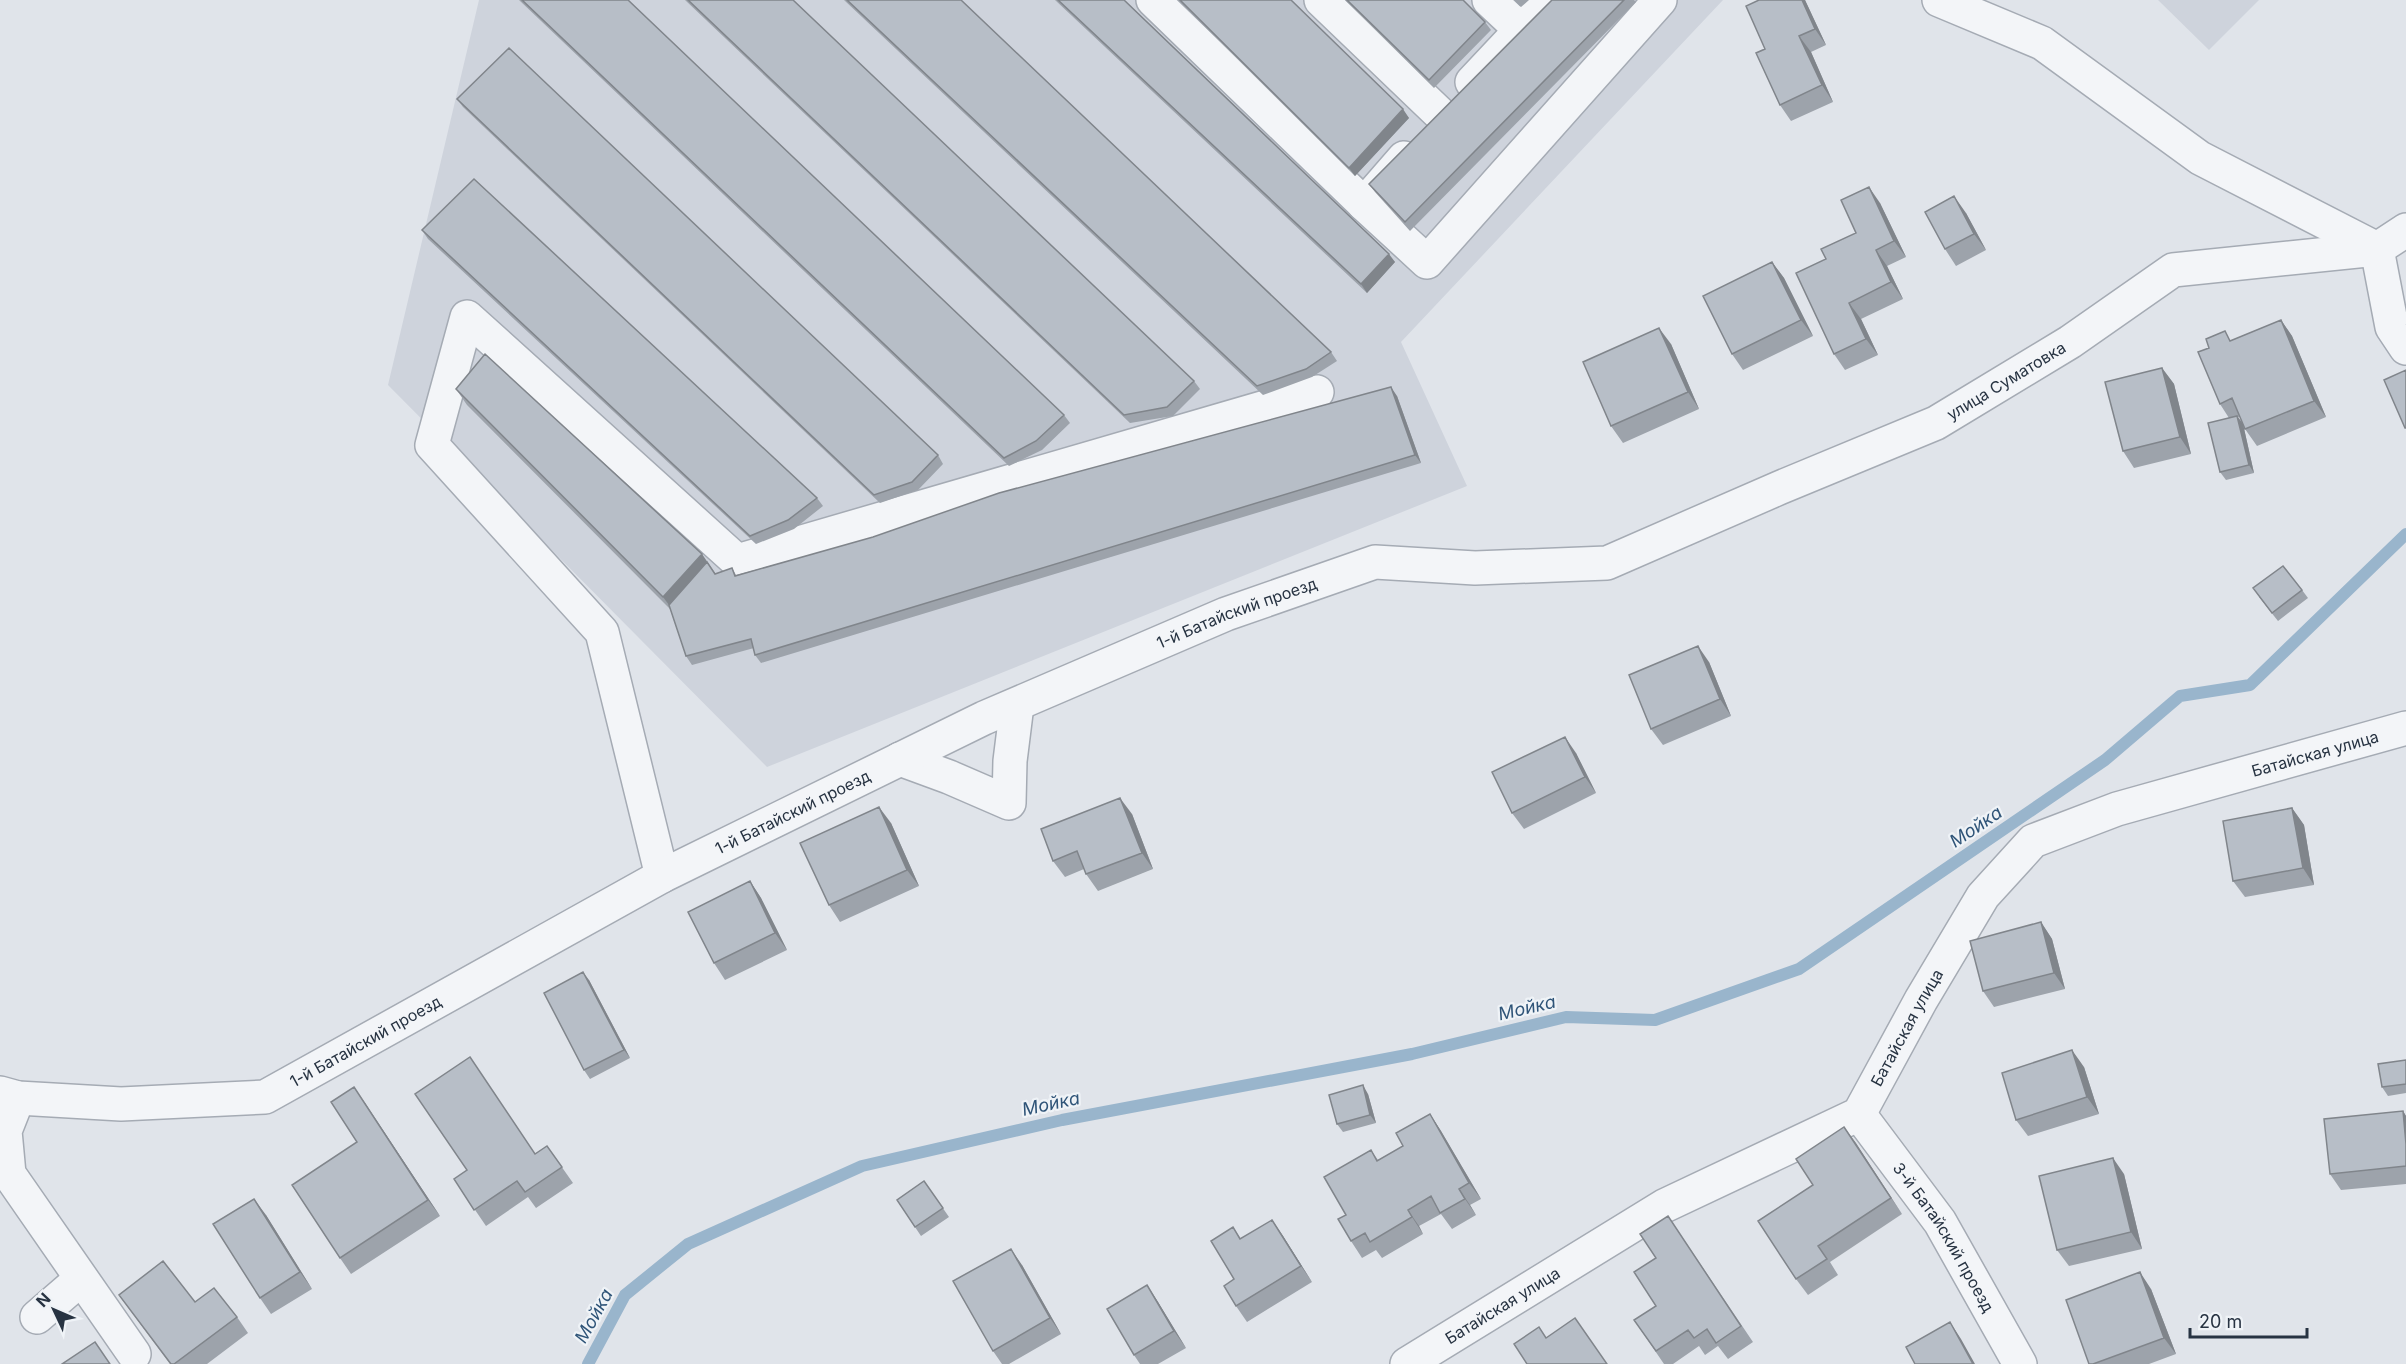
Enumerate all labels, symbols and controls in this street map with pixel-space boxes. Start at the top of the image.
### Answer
street label: улица Суматовка [1943,337,2069,424]
street label: 1-й Батайский проезд [1153,573,1320,653]
street label: Батайская улица [2249,726,2381,781]
street label: 1-й Батайский проезд [712,765,874,858]
water label: Мойка [1946,802,2006,852]
street label: Батайская улица [1866,965,1947,1090]
street label: 1-й Батайский проезд [286,991,445,1091]
water label: Мойка [1496,991,1558,1024]
water label: Мойка [1020,1087,1082,1120]
street label: 3-й Батайский проезд [1889,1158,1999,1316]
street label: Батайская улица [1441,1263,1563,1348]
north arrow [24,1280,84,1340]
water label: Мойка [570,1285,617,1346]
text: N [32,1288,55,1311]
scale bar [2190,1301,2307,1339]
text: 20 m [2199,1311,2242,1332]

